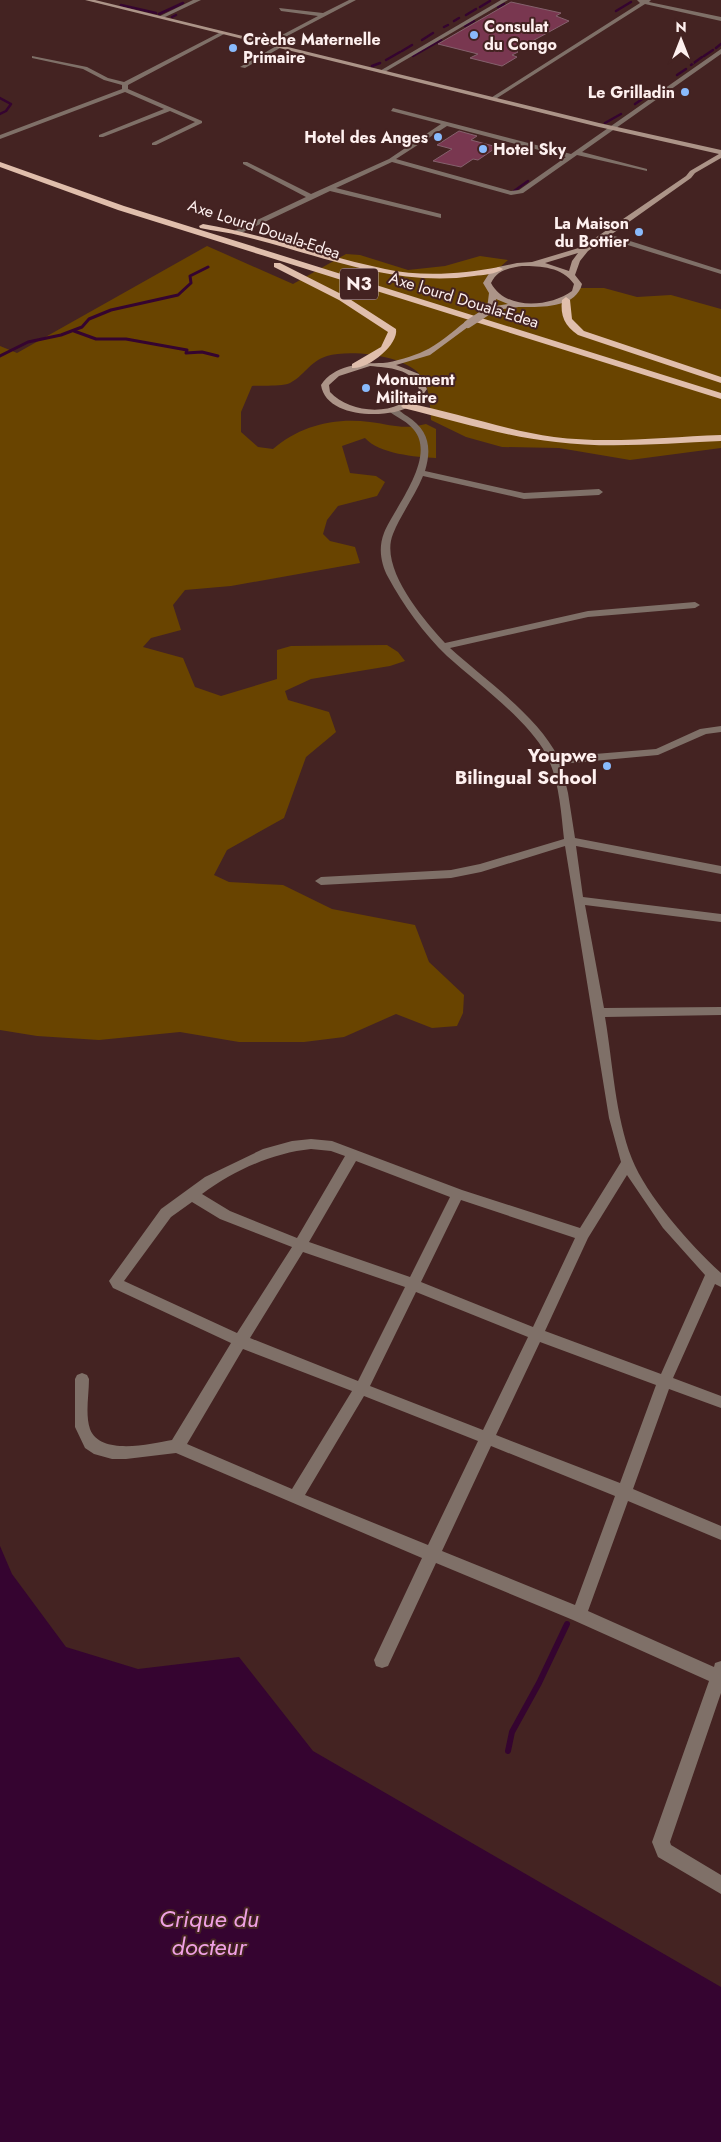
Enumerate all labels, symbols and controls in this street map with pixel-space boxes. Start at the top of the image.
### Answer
place label: Consulat du Congo [484,15,557,56]
north arrow [656,15,706,65]
text: N [675,17,687,37]
place label: Crèche Maternelle Primaire [243,28,381,69]
marker: Consulat du Congo [468,29,480,41]
marker: Crèche Maternelle Primaire [227,42,239,54]
place label: Le Grilladin [588,81,675,104]
marker: Le Grilladin [679,86,691,98]
place label: Hotel des Anges [304,126,428,149]
marker: Hotel des Anges [432,131,444,143]
place label: Hotel Sky [493,138,567,161]
marker: Hotel Sky [477,143,489,155]
street label: Axe Lourd Douala-Edea [185,194,343,264]
place label: La Maison du Bottier [554,212,629,253]
marker: La Maison du Bottier [633,226,645,238]
street label: Axe lourd Douala-Edea [386,266,542,334]
road number: N3 [340,268,378,300]
place label: Monument Militaire [376,368,456,409]
marker: Monument Militaire [360,382,372,394]
place label: Youpwe Bilingual School [455,742,597,791]
marker: Youpwe Bilingual School [601,760,613,772]
water label: Crique du docteur [159,1901,259,1964]

